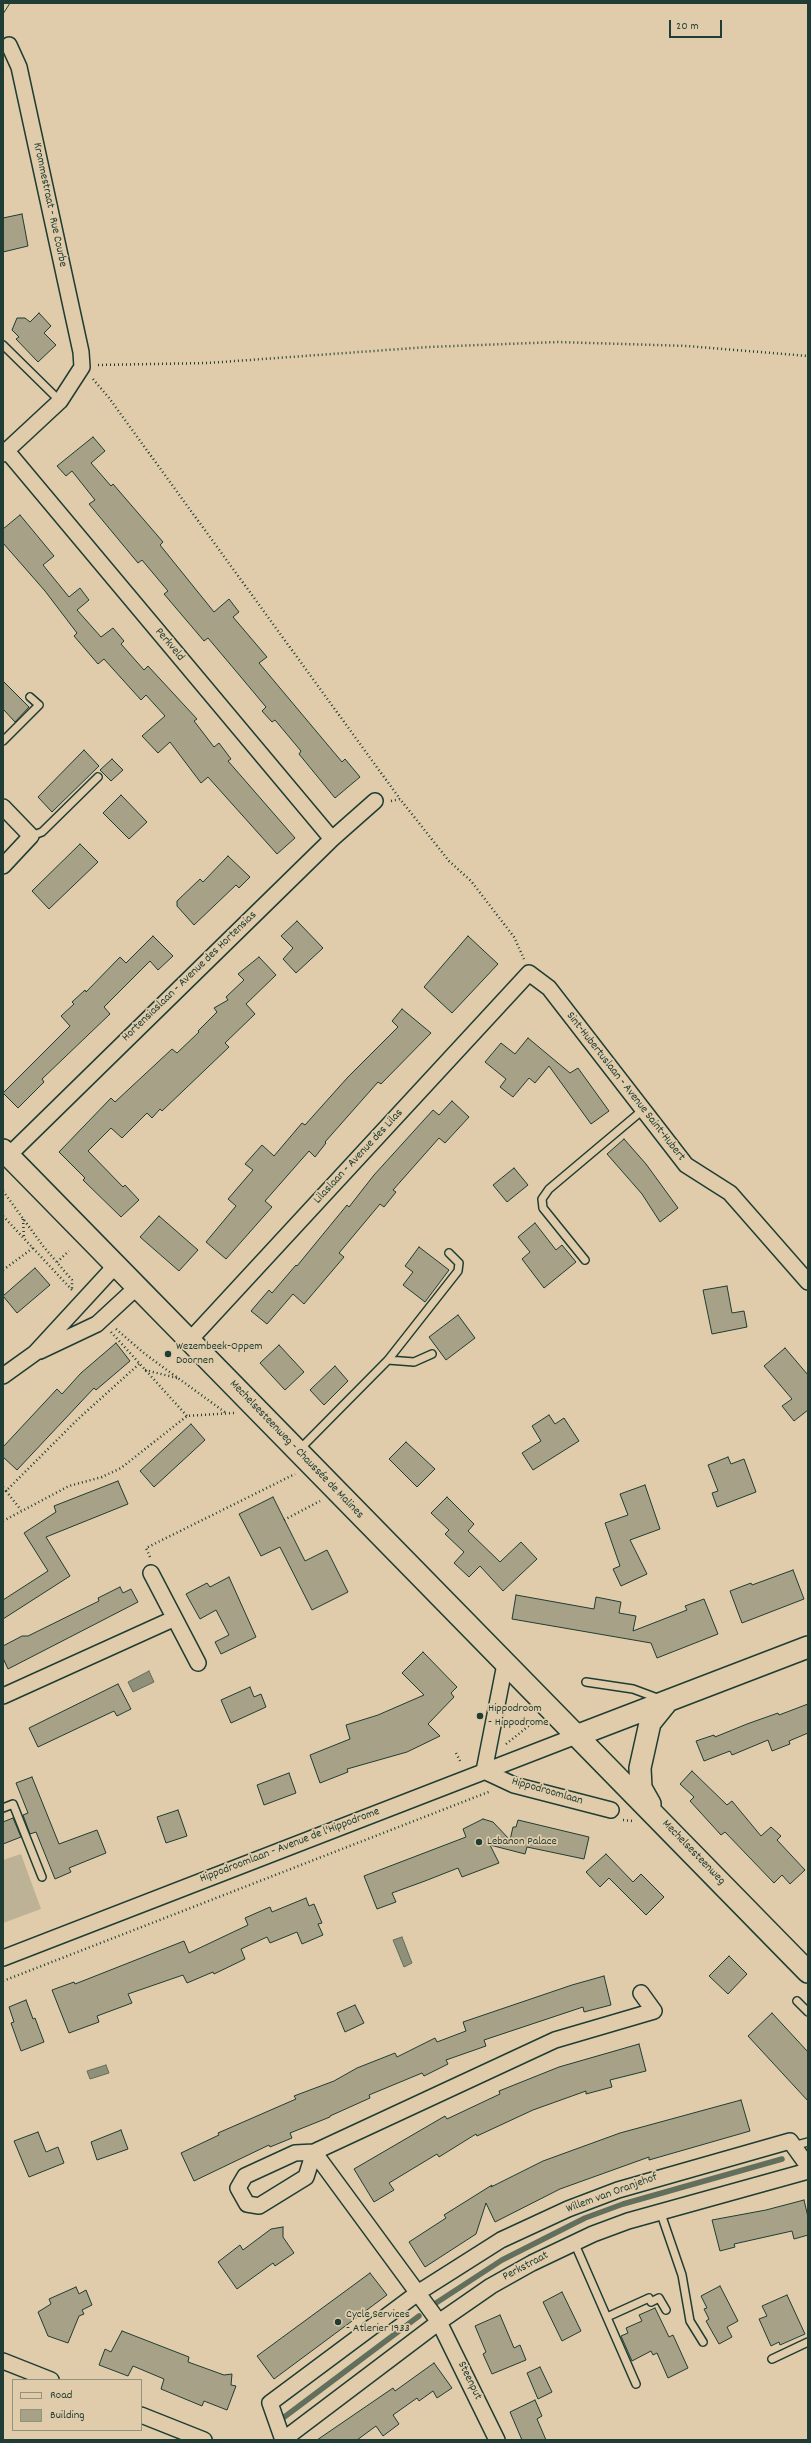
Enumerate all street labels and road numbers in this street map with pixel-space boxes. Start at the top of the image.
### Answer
street label: Krommestraat - Rue Courbe [29,142,69,268]
street label: Perkveld [151,625,187,665]
street label: Hortensiaslaan - Avenue des Hortensias [120,909,260,1045]
street label: Sint-Hubertuslaan - Avenue Saint-Hubert [562,1010,688,1164]
street label: Lilaslaan - Avenue des Lilas [311,1106,407,1208]
street label: Mechelsesteenweg - Chaussée de Malines [226,1378,366,1522]
street label: Hippodroomlaan [510,1775,584,1809]
street label: Hippodroomlaan - Avenue de l'Hippodrome [198,1805,382,1887]
street label: Mechelsesteenweg [658,1817,728,1889]
street label: Willem van Oranjehof [564,2171,660,2217]
street label: Perkstraat [501,2249,551,2285]
street label: Steenput [454,2359,484,2403]

